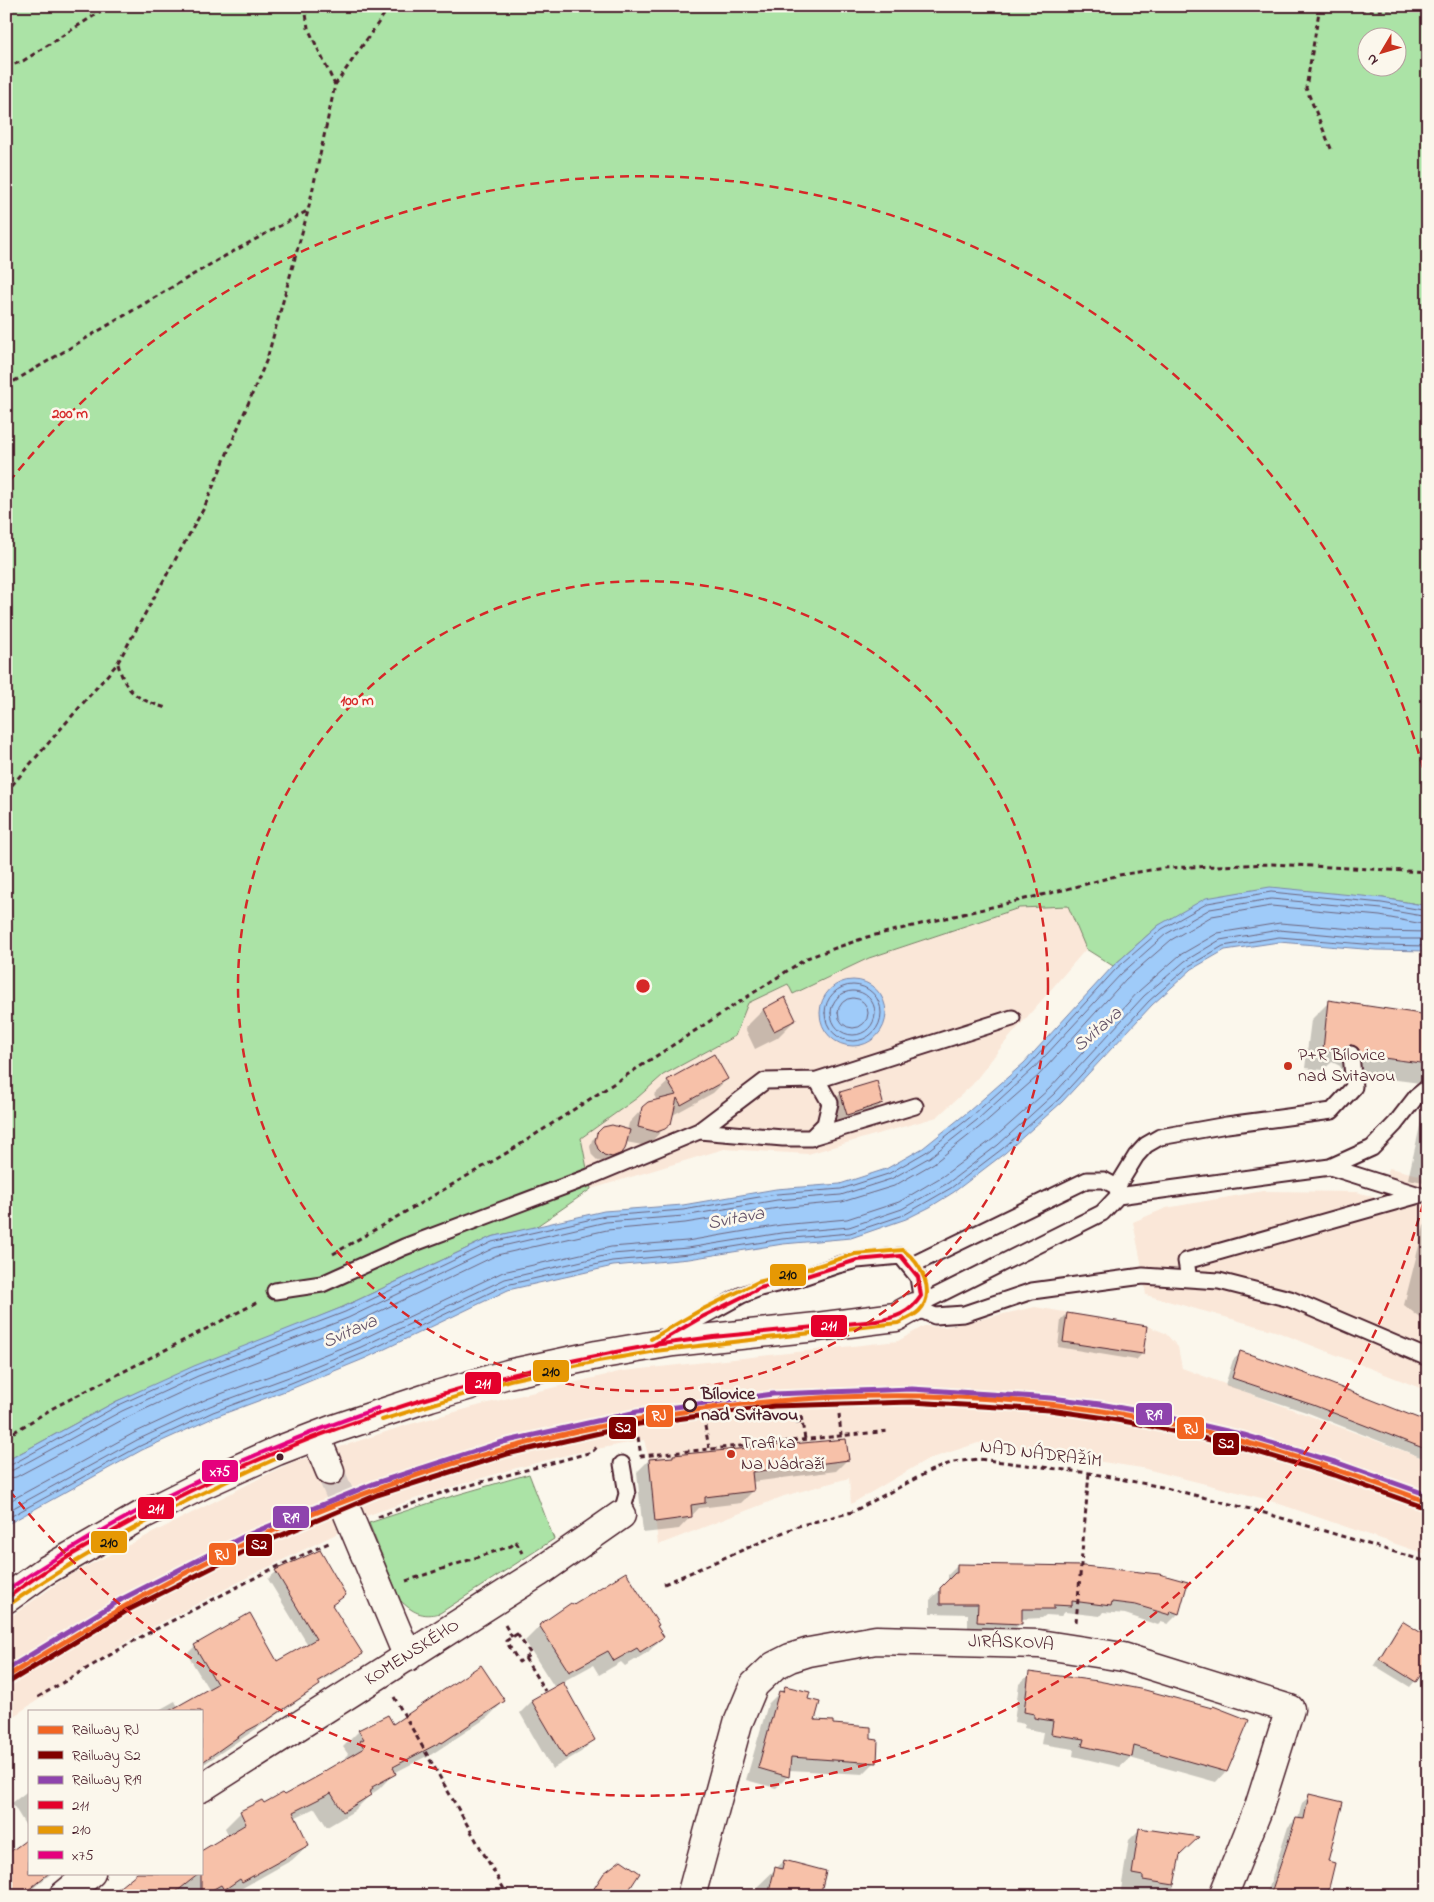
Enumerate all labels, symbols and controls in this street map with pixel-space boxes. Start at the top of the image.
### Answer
north arrow [1356,28,1406,78]
text: N [1362,49,1384,69]
text: 200 m [51,403,88,425]
text: 100 m [340,690,374,712]
centre of rings [634,977,652,995]
water label: Svitava [1068,1001,1129,1059]
place label: P+R Bílovice nad Svitavou [1298,1043,1395,1090]
marker: P+R Bílovice nad Svitavou [1282,1060,1294,1072]
water label: Svitava [705,1200,767,1238]
line badge: 210 [769,1263,807,1287]
text: 210 [778,1265,797,1286]
water label: Svitava [318,1308,382,1356]
line badge: 211 [810,1314,848,1338]
text: 211 [820,1316,837,1337]
line badge: 210 [532,1359,570,1383]
text: 210 [541,1362,560,1383]
line badge: 211 [464,1371,502,1395]
text: 211 [474,1374,491,1395]
place label: Bílovice nad Svitavou [700,1382,798,1429]
marker: Bílovice nad Svitavou [683,1398,697,1412]
line badge: R19 [1135,1402,1173,1426]
line badge: RJ [645,1404,674,1428]
text: R19 [1145,1405,1163,1426]
text: RJ [651,1406,666,1427]
line badge: S2 [608,1416,637,1440]
line badge: RJ [1176,1416,1205,1440]
text: S2 [615,1418,631,1439]
text: RJ [1183,1419,1198,1440]
place label: Trafika Na Nádraží [741,1431,825,1478]
line badge: S2 [1212,1432,1240,1456]
text: S2 [1218,1434,1234,1455]
street label: NAD NÁDRAŽÍM [978,1435,1104,1475]
marker: Trafika Na Nádraží [725,1448,737,1460]
unlabelled marker [275,1452,285,1462]
line badge: x75 [201,1459,239,1483]
text: x75 [209,1462,230,1483]
line badge: 211 [137,1496,175,1520]
text: 211 [147,1499,164,1520]
line badge: R19 [272,1505,310,1529]
text: R19 [282,1508,300,1529]
line badge: 210 [90,1530,128,1554]
text: 210 [99,1533,118,1554]
line badge: S2 [245,1533,273,1557]
text: S2 [251,1535,267,1556]
line badge: RJ [208,1542,237,1566]
text: RJ [214,1545,229,1566]
street label: KOMENSKÉHO [360,1613,465,1693]
street label: JIRÁSKOVA [968,1629,1056,1659]
legend [28,1710,202,1874]
text: Railway RJ [72,1719,139,1742]
text: Railway S2 [72,1745,141,1768]
text: Railway R19 [72,1769,142,1792]
text: 211 [72,1795,89,1817]
text: 210 [72,1819,91,1841]
text: x75 [71,1845,94,1867]

